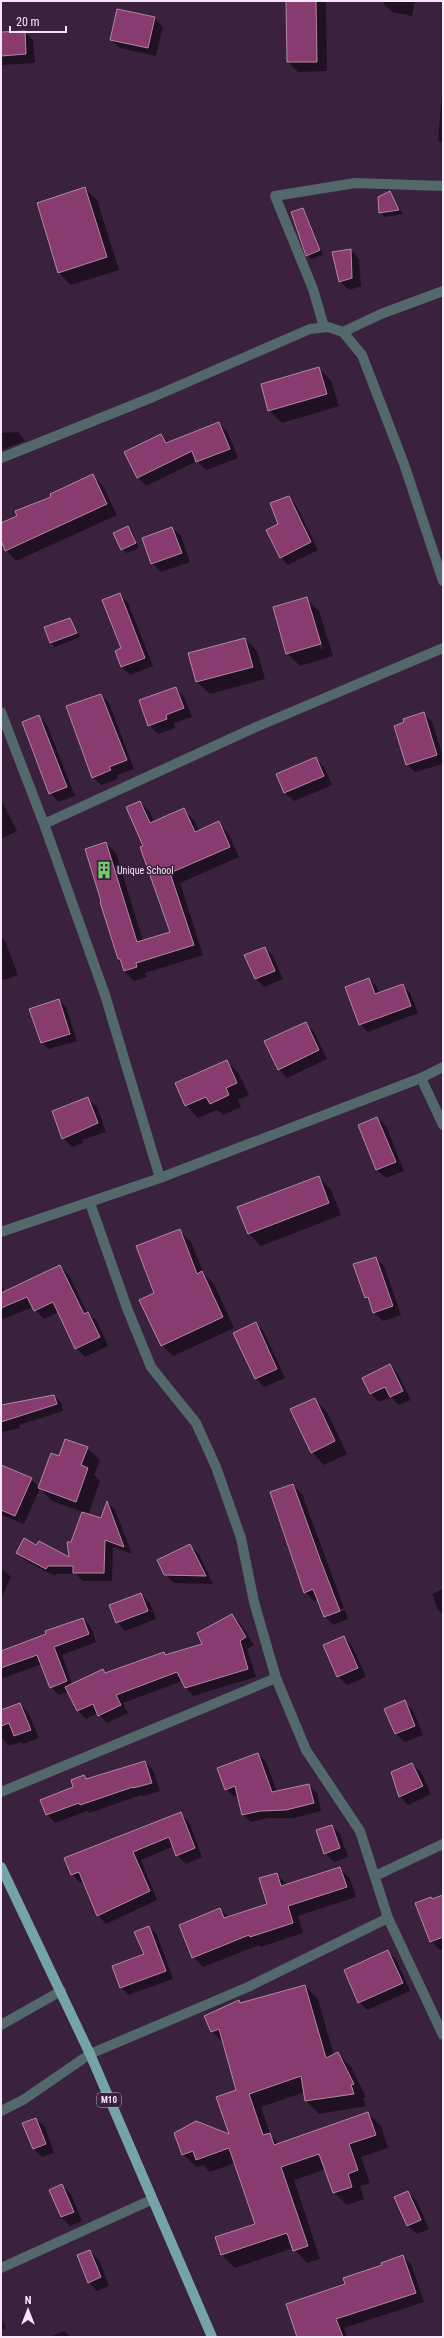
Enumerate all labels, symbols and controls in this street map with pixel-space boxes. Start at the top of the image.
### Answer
scale bar [10,8,66,34]
text: 20 m [16,15,40,29]
building icon: Unique School [94,860,114,880]
place label: Unique School [117,865,174,876]
road number: M10 [97,2093,121,2107]
north arrow [8,2290,48,2330]
text: N [25,2294,32,2307]

